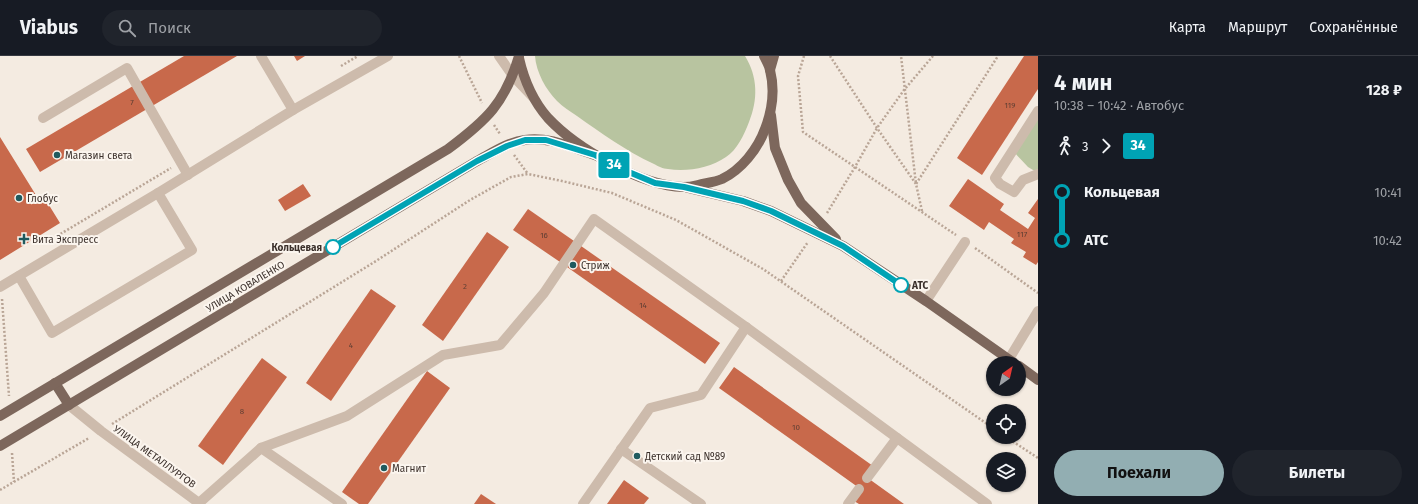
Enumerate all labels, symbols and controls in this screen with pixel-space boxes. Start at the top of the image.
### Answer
search box [102,10,382,46]
text: Viabus [20,16,78,39]
icon: search [116,17,138,39]
text: Поиск [148,19,191,37]
text: Карта [1169,19,1206,36]
text: Маршрут [1228,19,1287,36]
text: Сохранённые [1309,19,1398,36]
text: 4 мин [1054,69,1112,96]
text: 128 ₽ [1366,81,1402,99]
house number: 7 [130,98,134,107]
text: 10:38 – 10:42 · Автобус [1054,98,1184,113]
house number: 119 [1004,101,1016,110]
icon: walk [1054,135,1076,157]
icon: forward [1095,135,1117,157]
text: 34 [1131,137,1146,154]
text: 3 [1082,139,1089,154]
marker: Магазин света [52,150,62,160]
place label: Магазин света [65,150,132,162]
line badge: 34 [596,152,632,178]
text: 34 [606,156,622,173]
text: Кольцевая [1084,183,1160,201]
text: 10:41 [1374,185,1402,200]
marker: Глобус [14,193,24,203]
place label: Глобус [27,193,58,205]
house number: 117 [1017,230,1028,239]
house number: 16 [540,231,548,240]
text: АТС [1084,231,1108,249]
text: 10:42 [1373,233,1402,248]
marker: Вита Экспресс [19,234,29,244]
place label: Вита Экспресс [32,234,98,246]
marker: Кольцевая [325,239,341,255]
place label: Кольцевая [271,242,322,254]
street label: УЛИЦА КОВАЛЕНКО [204,259,287,315]
marker: Стриж [568,260,578,270]
place label: Стриж [581,260,610,272]
marker: АТС [893,277,909,293]
place label: АТС [911,280,928,292]
house number: 2 [463,282,467,291]
house number: 14 [639,301,648,310]
house number: 4 [349,341,354,350]
north arrow [986,356,1026,396]
map controls [986,356,1026,492]
button: locate [986,404,1026,444]
house number: 8 [240,407,245,416]
street label: УЛИЦА МЕТАЛЛУРГОВ [111,423,198,491]
house number: 10 [792,423,800,432]
button: Поехали [1054,450,1224,496]
button: Билеты [1232,450,1402,496]
marker: Детский сад №89 [632,451,642,461]
place label: Детский сад №89 [644,451,725,463]
button: layers [986,452,1026,492]
marker: Магнит [379,463,389,473]
place label: Магнит [392,463,426,475]

